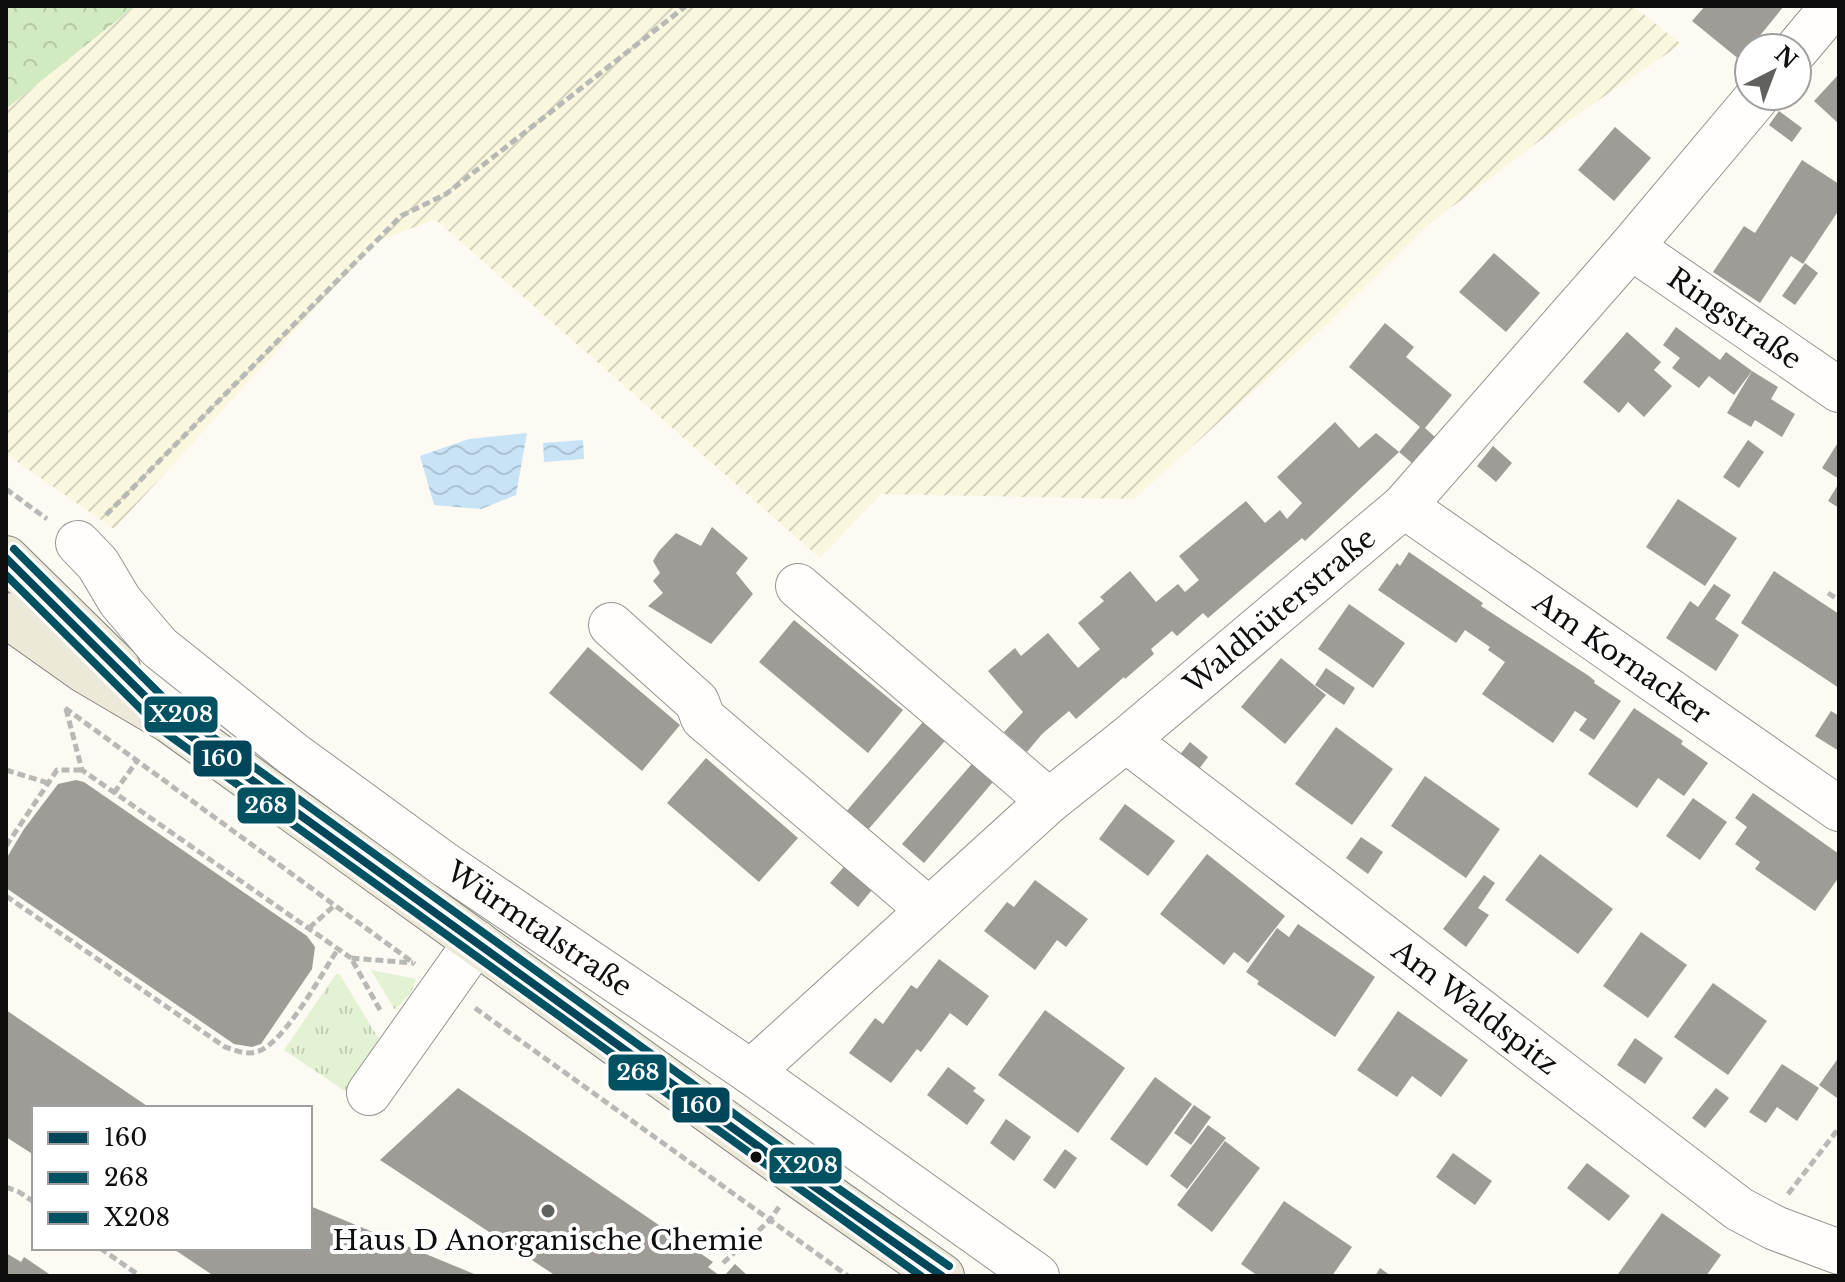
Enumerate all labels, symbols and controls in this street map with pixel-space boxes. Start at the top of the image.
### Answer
north arrow [1733,32,1813,112]
text: N [1769,41,1803,75]
street label: Ringstraße [1661,260,1809,377]
street label: Waldhüterstraße [1176,520,1383,702]
street label: Am Kornacker [1526,584,1718,732]
line badge: X208 [143,695,219,734]
text: X208 [148,701,213,728]
line badge: 160 [192,739,253,778]
text: 160 [201,745,243,772]
line badge: 268 [236,786,297,825]
text: 268 [244,792,288,819]
street label: Würmtalstraße [439,853,639,1004]
street label: Am Waldspitz [1385,932,1566,1082]
line badge: 268 [607,1053,668,1092]
text: 268 [616,1059,660,1086]
line badge: 160 [671,1086,731,1124]
text: 160 [680,1092,722,1119]
legend [32,1106,312,1250]
text: 160 [104,1123,147,1152]
line badge: X208 [768,1146,843,1185]
unlabelled marker [748,1149,764,1165]
text: X208 [773,1152,838,1179]
text: 268 [104,1163,149,1192]
marker: Haus D Anorganische Chemie [539,1202,557,1220]
text: X208 [104,1203,170,1232]
place label: Haus D Anorganische Chemie [333,1223,763,1258]

